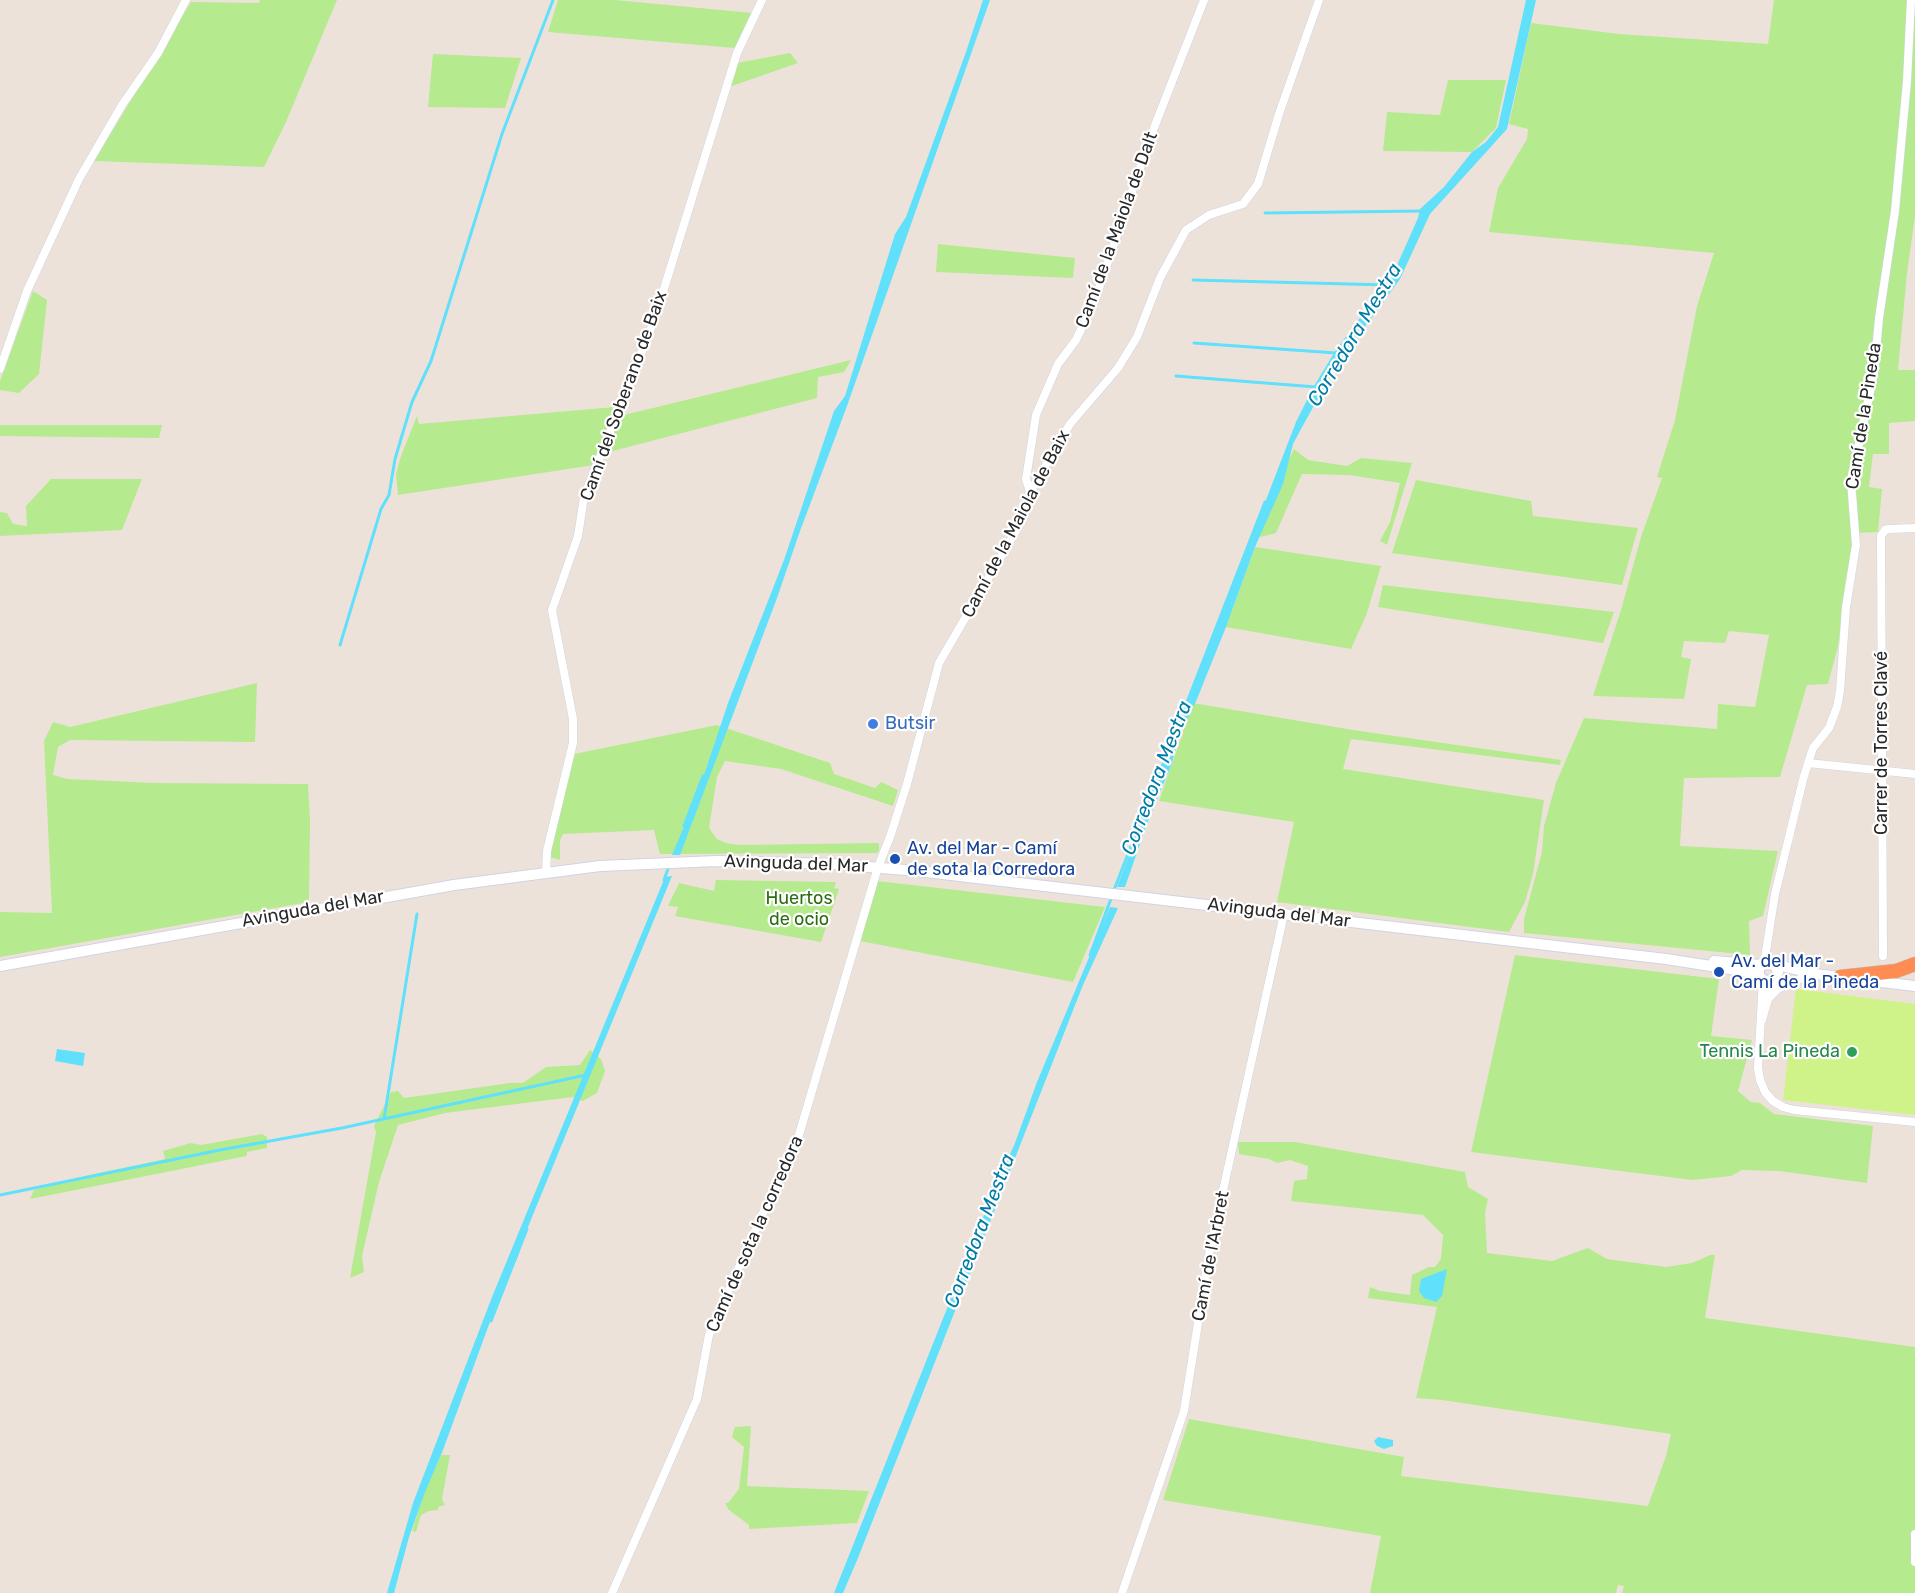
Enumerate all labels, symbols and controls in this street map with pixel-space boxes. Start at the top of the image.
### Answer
street label: Camí de la Maiola de Dalt [1071,129,1163,331]
water label: Corredora Mestra [1303,259,1407,411]
street label: Camí del Soberano de Baix [576,288,672,504]
street label: Camí de la Pineda [1842,341,1886,491]
street label: Camí de la Maiola de Baix [957,426,1075,622]
street label: Carrer de Torres Clavé [1871,651,1893,835]
water label: Corredora Mestra [1117,698,1197,858]
place label: Butsir [885,713,935,735]
marker: Butsir [866,717,880,731]
place label: Av. del Mar - Camí de sota la Corredora [907,838,1075,880]
street label: Avinguda del Mar [724,851,868,877]
marker: Av. del Mar - Camí de sota la Corredora [888,852,902,866]
street label: Avinguda del Mar [240,886,386,932]
park label: Huertos de ocio [765,888,833,930]
street label: Avinguda del Mar [1206,894,1352,932]
place label: Av. del Mar - Camí de la Pineda [1731,951,1879,994]
marker: Av. del Mar - Camí de la Pineda [1712,965,1726,979]
place label: Tennis La Pineda [1699,1041,1840,1063]
marker: Tennis La Pineda [1845,1045,1859,1059]
street label: Camí de sota la corredora [702,1132,808,1336]
water label: Corredora Mestra [940,1151,1020,1311]
street label: Camí de l'Arbret [1188,1189,1234,1323]

